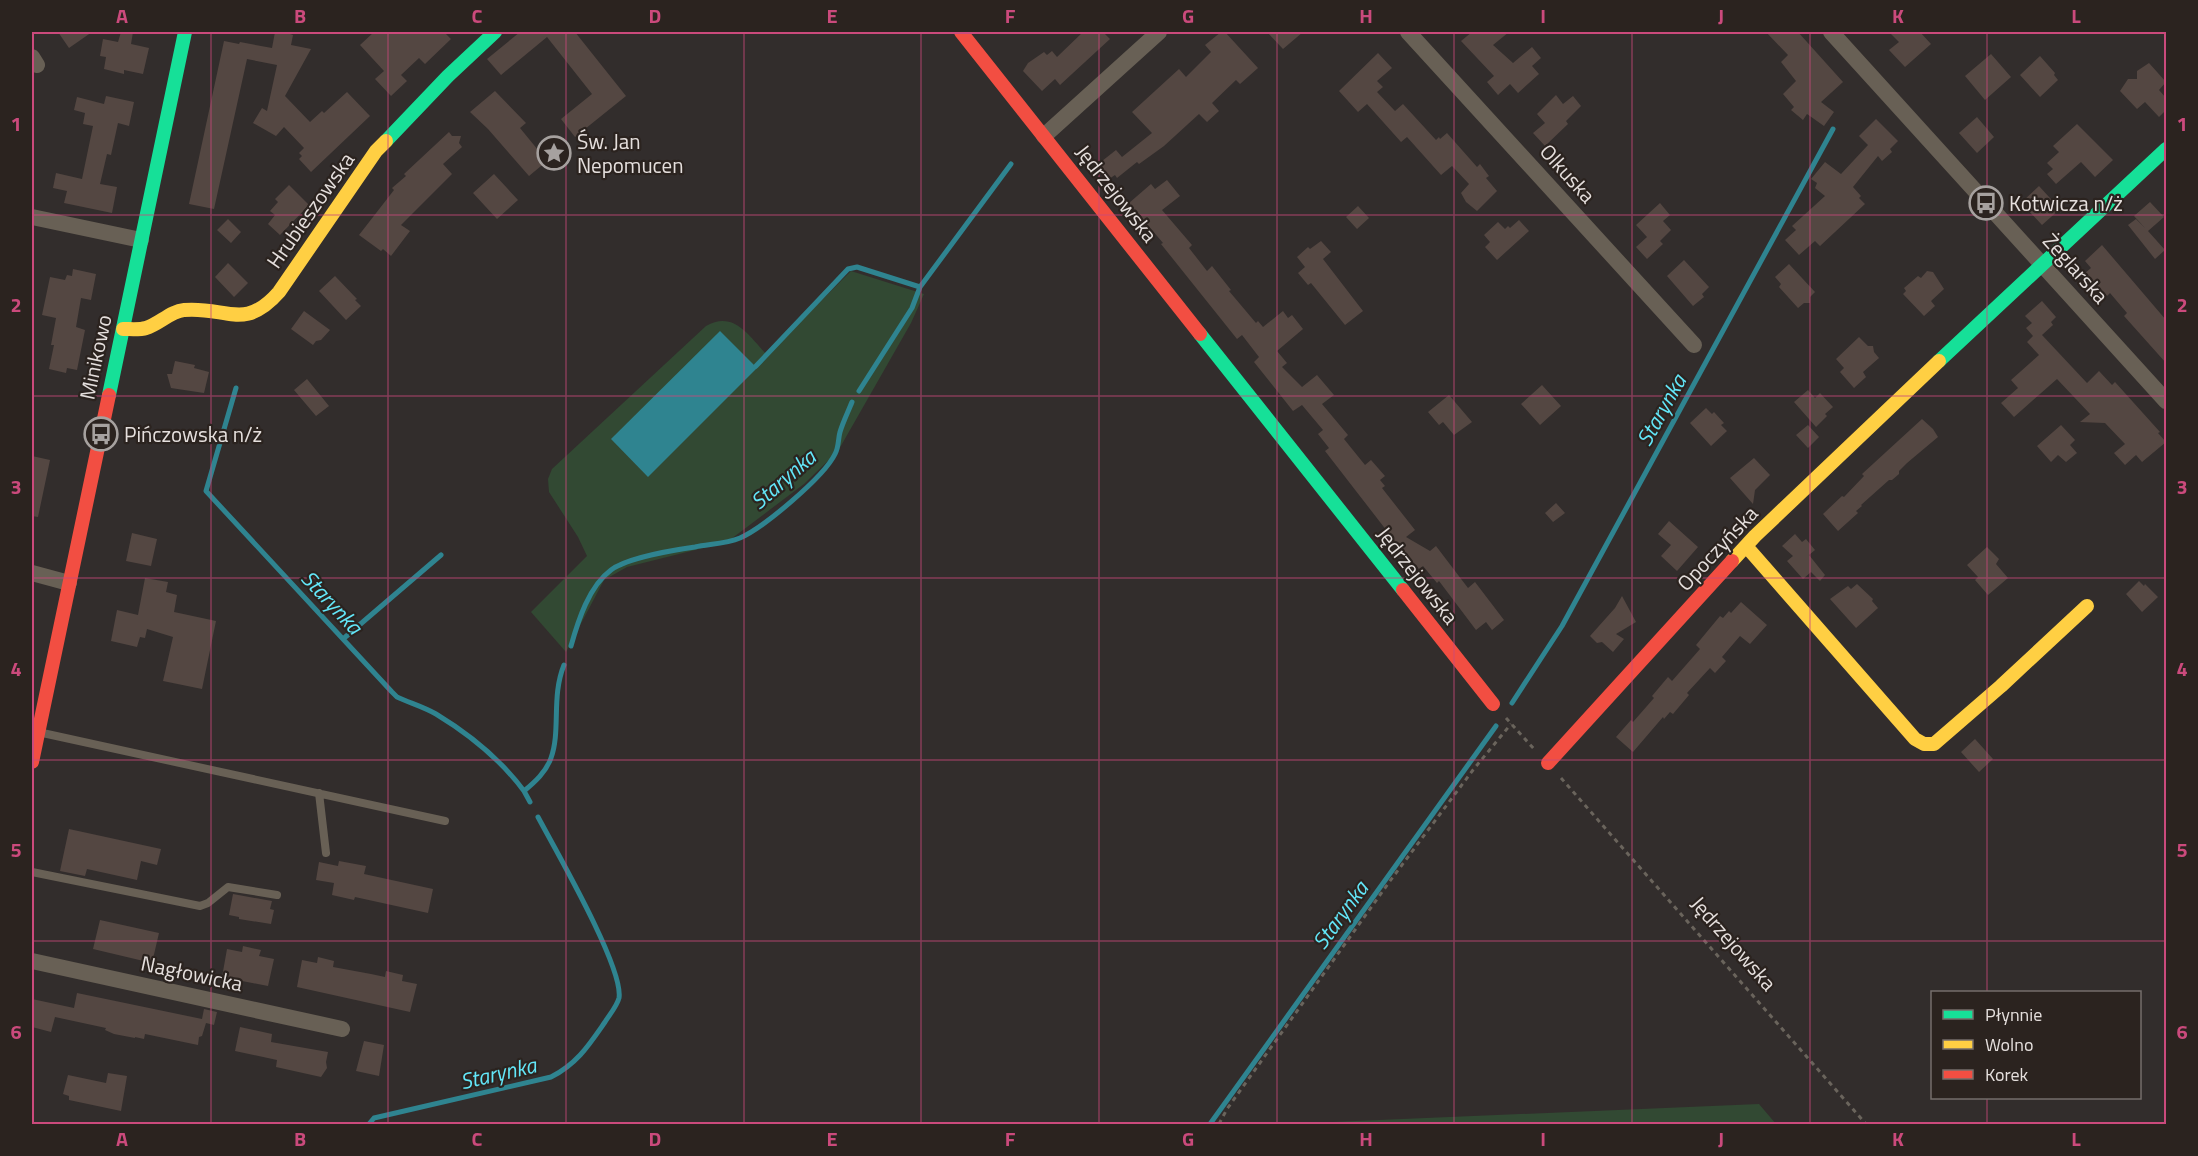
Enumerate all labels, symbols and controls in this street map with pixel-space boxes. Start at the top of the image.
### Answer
text: A [116,0,128,31]
text: B [294,0,306,31]
text: C [472,0,483,31]
text: D [649,0,661,31]
text: E [826,0,838,31]
text: F [1005,0,1016,31]
text: G [1182,0,1194,31]
text: H [1359,0,1373,31]
text: I [1540,0,1546,31]
text: J [1718,0,1724,31]
text: K [1892,0,1904,31]
text: L [2071,0,2081,31]
text: 1 [10,108,22,139]
text: 1 [2176,108,2188,139]
place label: Św. Jan Nepomucen [577,125,683,181]
place icon: Św. Jan Nepomucen [536,135,572,171]
street label: Olkuska [1533,136,1604,210]
street label: Jędrzejowska [1068,137,1166,249]
street label: Hrubieszowska [258,145,362,275]
bus stop icon: Kotwicza n/ż [1968,185,2004,221]
place label: Kotwicza n/ż [2009,187,2123,219]
street label: Żeglarska [2036,226,2117,311]
text: 2 [10,289,22,320]
text: 2 [2176,289,2188,320]
street label: Minikowo [70,312,120,402]
water label: Starynka [1627,366,1696,452]
bus stop icon: Pińczowska n/ż [83,416,119,452]
place label: Pińczowska n/ż [124,418,262,450]
water label: Starynka [743,440,825,517]
text: 3 [10,471,22,502]
text: 3 [2176,471,2188,502]
street label: Opoczyńska [1669,498,1765,598]
street label: Jędrzejowska [1369,519,1467,631]
water label: Starynka [293,562,372,643]
text: 4 [10,653,22,684]
text: 4 [2176,653,2188,684]
text: 5 [10,834,22,865]
text: 5 [2176,834,2188,865]
water label: Starynka [1304,872,1378,956]
street label: Jędrzejowska [1684,888,1785,998]
street label: Nagłowicka [138,947,246,999]
legend [1931,991,2141,1099]
text: Płynnie [1985,1001,2042,1028]
text: 6 [10,1016,22,1047]
text: 6 [2176,1016,2188,1047]
text: Wolno [1985,1031,2033,1058]
water label: Starynka [457,1047,541,1098]
text: Korek [1985,1061,2029,1088]
text: A [116,1123,128,1154]
text: B [294,1123,306,1154]
text: C [472,1123,483,1154]
text: D [649,1123,661,1154]
text: E [826,1123,838,1154]
text: F [1005,1123,1016,1154]
text: G [1182,1123,1194,1154]
text: H [1359,1123,1373,1154]
text: I [1540,1123,1546,1154]
text: J [1718,1123,1724,1154]
text: K [1892,1123,1904,1154]
text: L [2071,1123,2081,1154]

